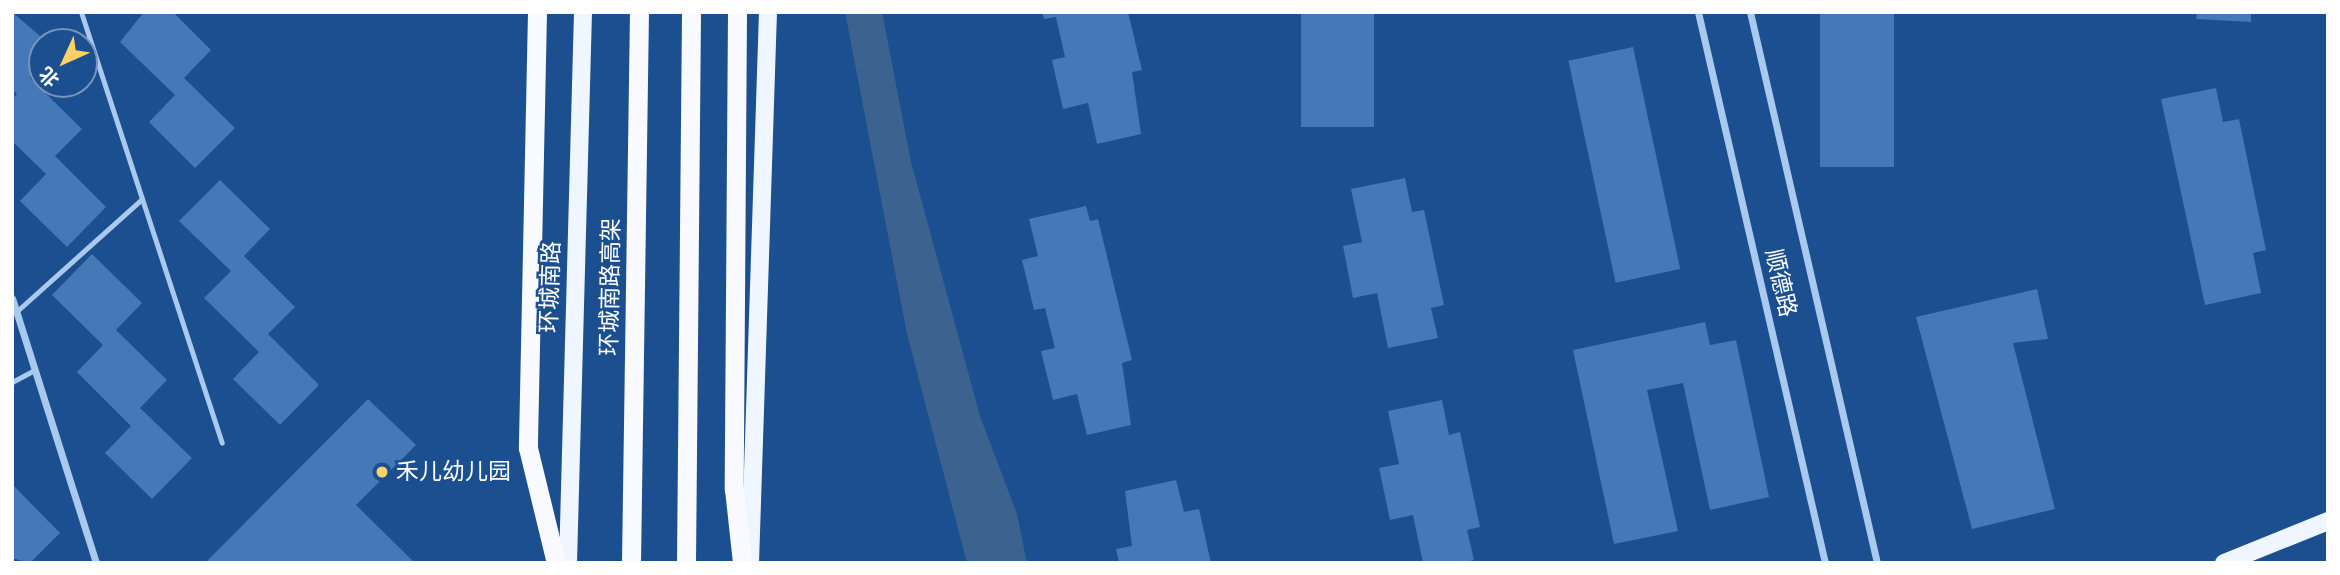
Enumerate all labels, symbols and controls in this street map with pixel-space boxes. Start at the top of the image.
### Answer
north arrow [28,28,98,98]
text: 北 [34,62,64,92]
street label: 环城南路高架 [596,218,626,356]
street label: 环城南路 [536,241,566,333]
street label: 顺德路 [1759,246,1801,320]
place label: 禾儿幼儿园 [396,458,511,486]
marker: 禾儿幼儿园 [374,464,390,480]

